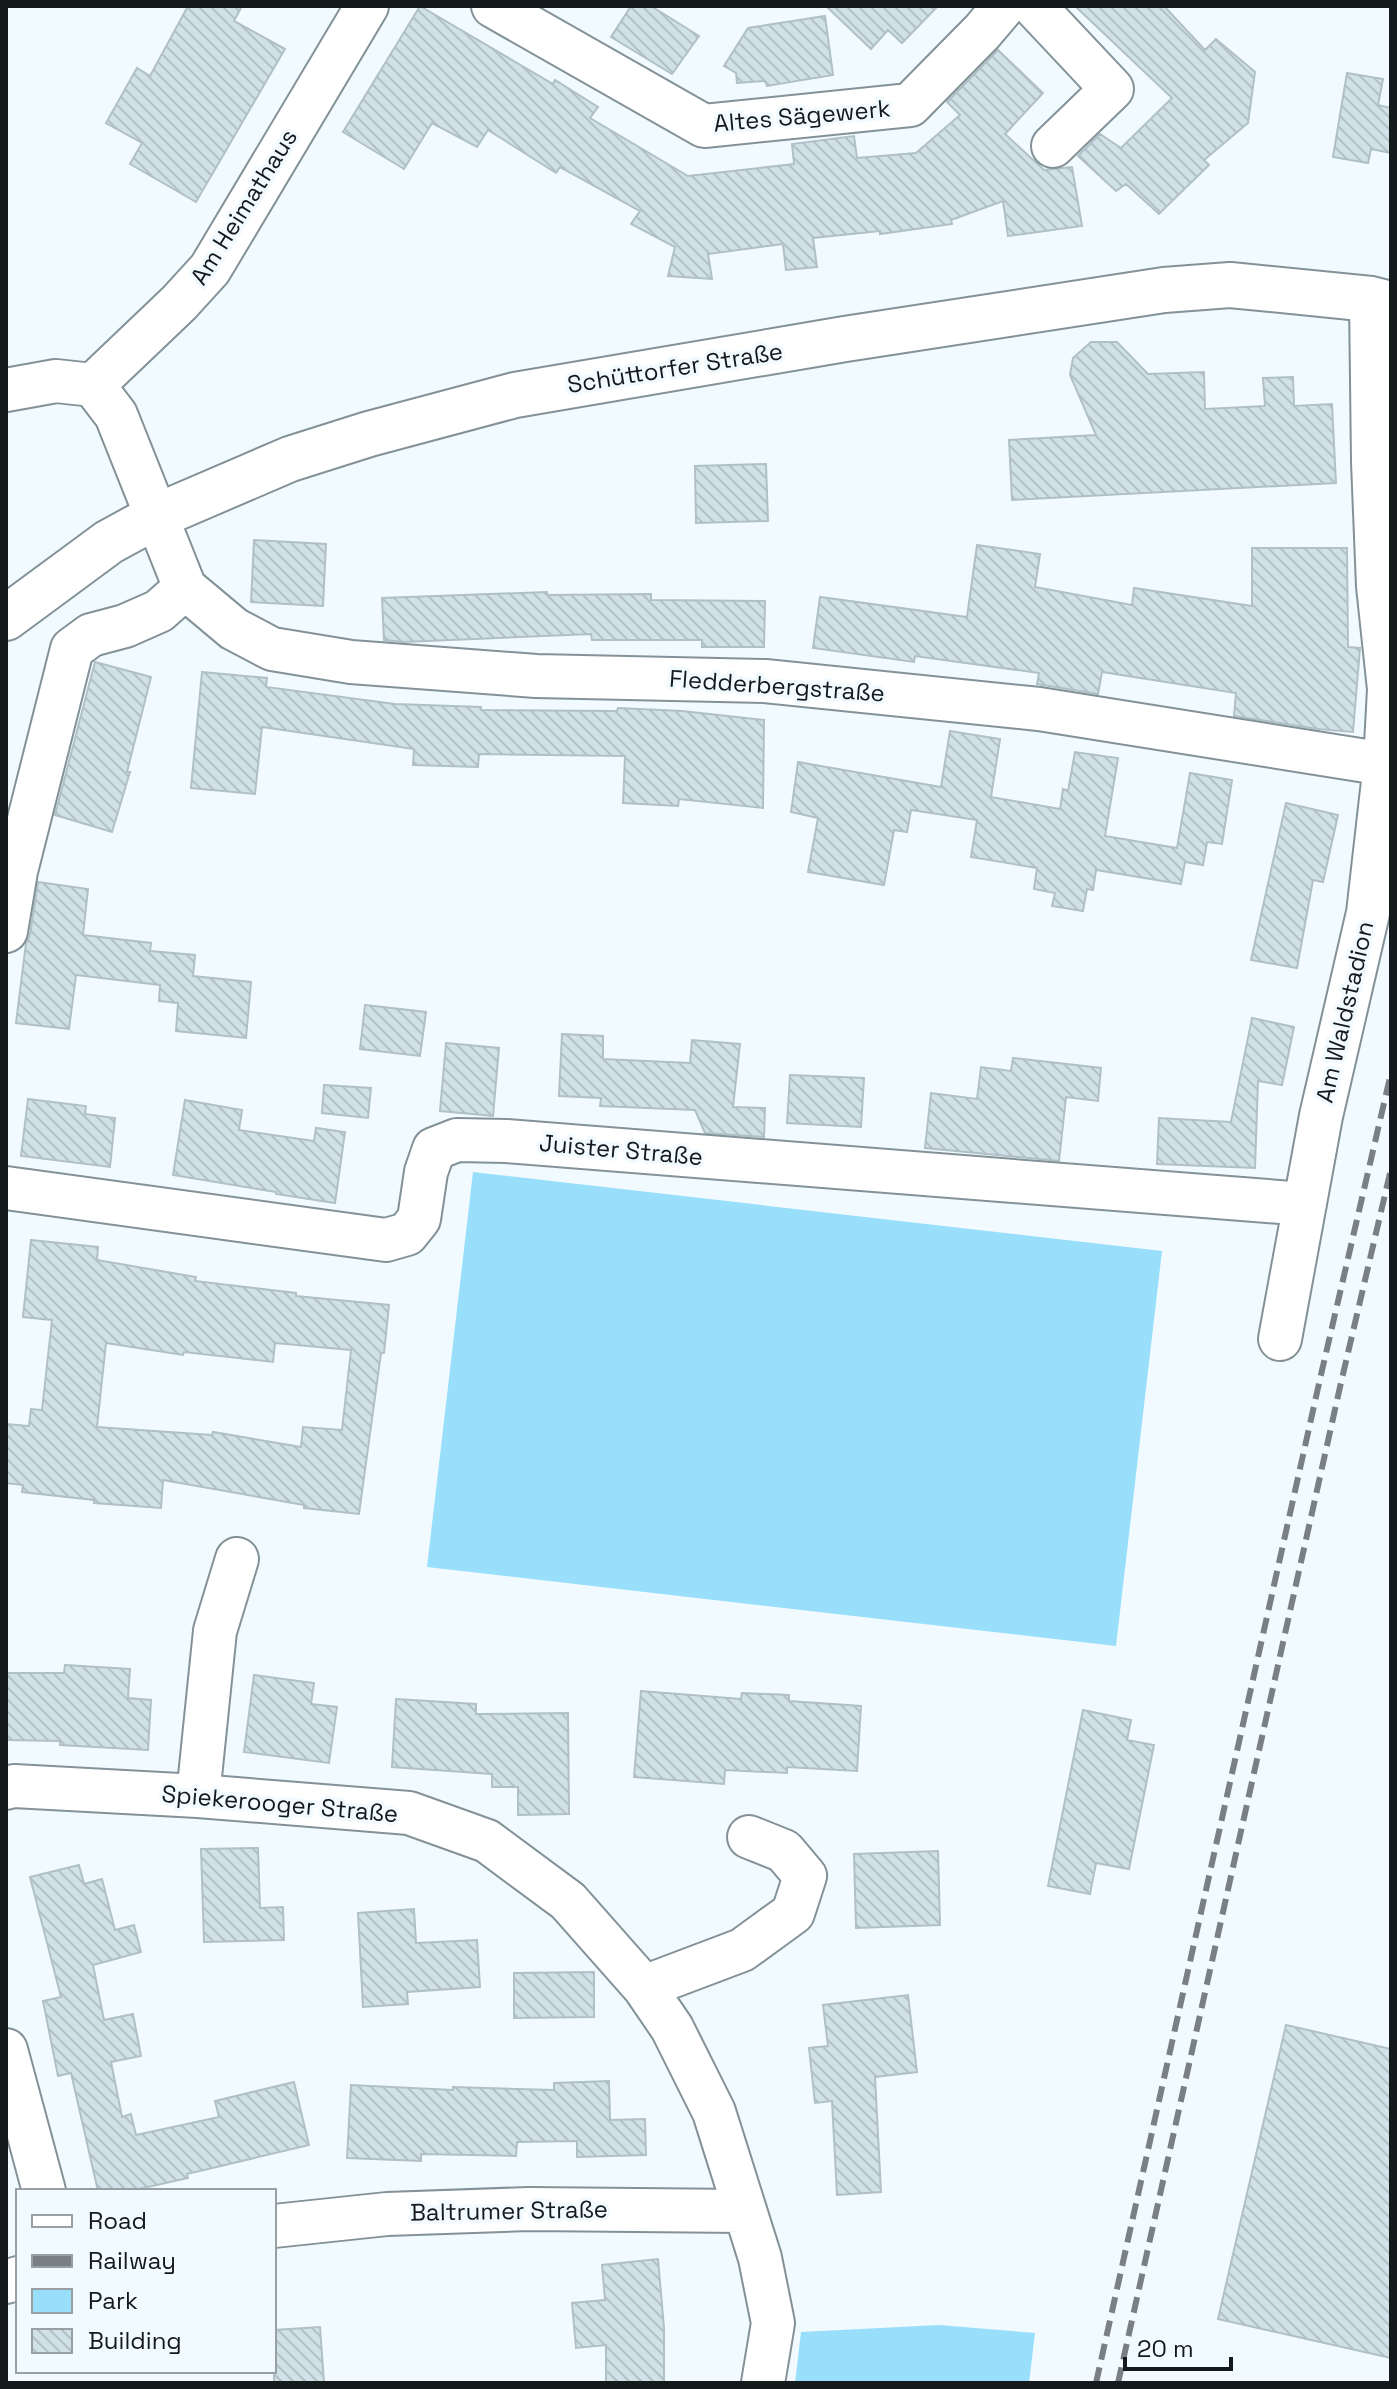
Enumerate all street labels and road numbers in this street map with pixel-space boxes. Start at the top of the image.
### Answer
street label: Altes Sägewerk [712,92,892,139]
street label: Am Heimathaus [183,123,304,290]
street label: Schüttorfer Straße [565,335,785,400]
street label: Fledderbergstraße [668,663,886,708]
street label: Am Waldstadion [1309,918,1380,1106]
street label: Juister Straße [538,1127,704,1172]
street label: Spiekerooger Straße [160,1778,400,1829]
street label: Baltrumer Straße [410,2193,608,2228]

